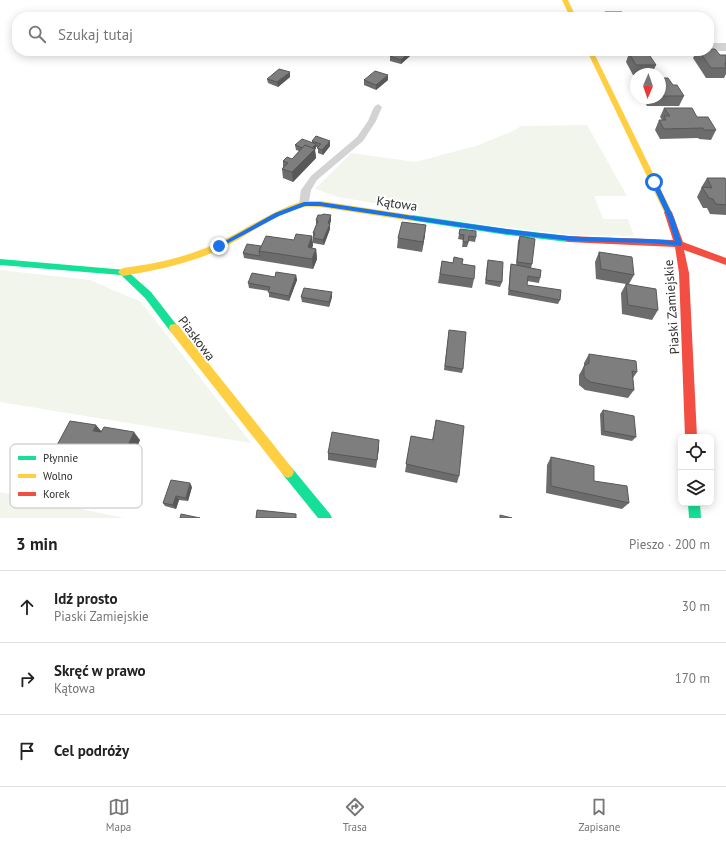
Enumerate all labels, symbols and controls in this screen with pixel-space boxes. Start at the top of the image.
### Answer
search box [12,12,714,56]
icon: search [26,23,48,45]
text: Szukaj tutaj [58,25,133,44]
north arrow [630,68,666,104]
route start [645,173,663,191]
street label: Kątowa [375,192,418,215]
route end [210,237,228,255]
street label: Piaski Zamiejskie [660,259,683,355]
street label: Piaskowa [174,313,219,364]
map controls [678,434,714,506]
button: locate [678,434,714,470]
legend [10,444,142,508]
text: Płynnie [43,451,78,465]
text: Wolno [43,469,73,483]
button: layers [678,470,714,506]
text: Korek [43,487,70,501]
text: 3 min [16,533,57,555]
text: Pieszo · 200 m [629,536,710,553]
text: Idź prosto [54,589,118,608]
icon: ahead [16,596,38,618]
text: 30 m [682,598,710,615]
text: Piaski Zamiejskie [54,608,149,625]
text: Skręć w prawo [54,661,146,680]
icon: right [16,668,38,690]
text: 170 m [675,670,710,687]
text: Kątowa [54,680,95,697]
icon: arrive [16,740,38,762]
text: Cel podróży [54,741,129,760]
tab: Mapa [106,796,131,834]
tab: Trasa [343,796,367,834]
tab: Zapisane [578,796,620,834]

